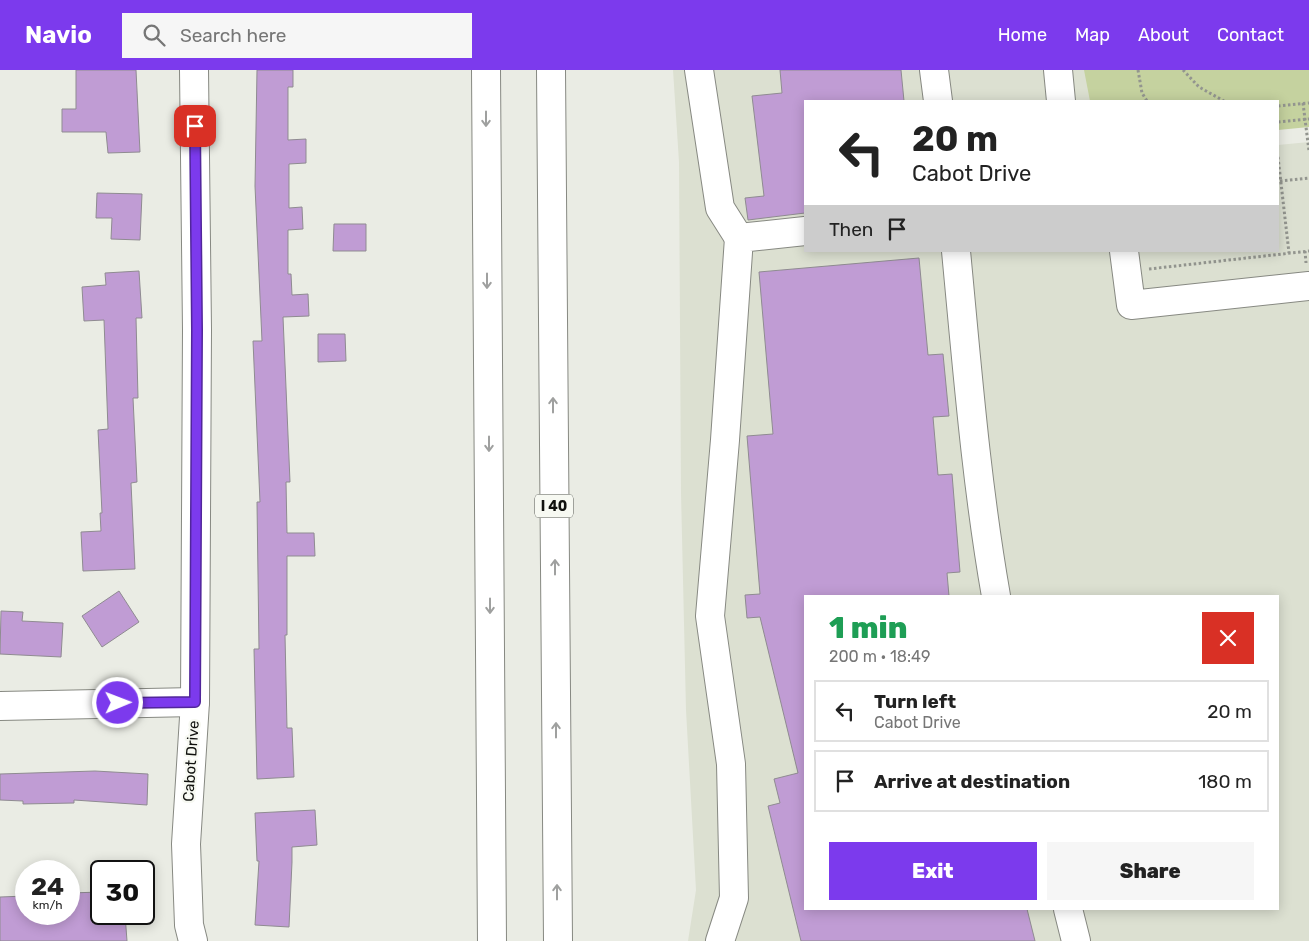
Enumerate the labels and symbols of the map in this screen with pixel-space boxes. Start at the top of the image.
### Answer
pin [174,105,216,147]
one-way arrow [481,110,491,126]
one-way arrow [483,273,492,289]
one-way arrow [548,397,558,414]
one-way arrow [484,435,493,451]
road number: I 40 [535,494,573,518]
one-way arrow [550,560,560,576]
one-way arrow [485,598,494,614]
position arrow [91,676,143,728]
street label: Cabot Drive [179,720,203,802]
one-way arrow [551,722,561,738]
speed limit sign: 30 [90,860,155,925]
one-way arrow [552,885,562,901]

